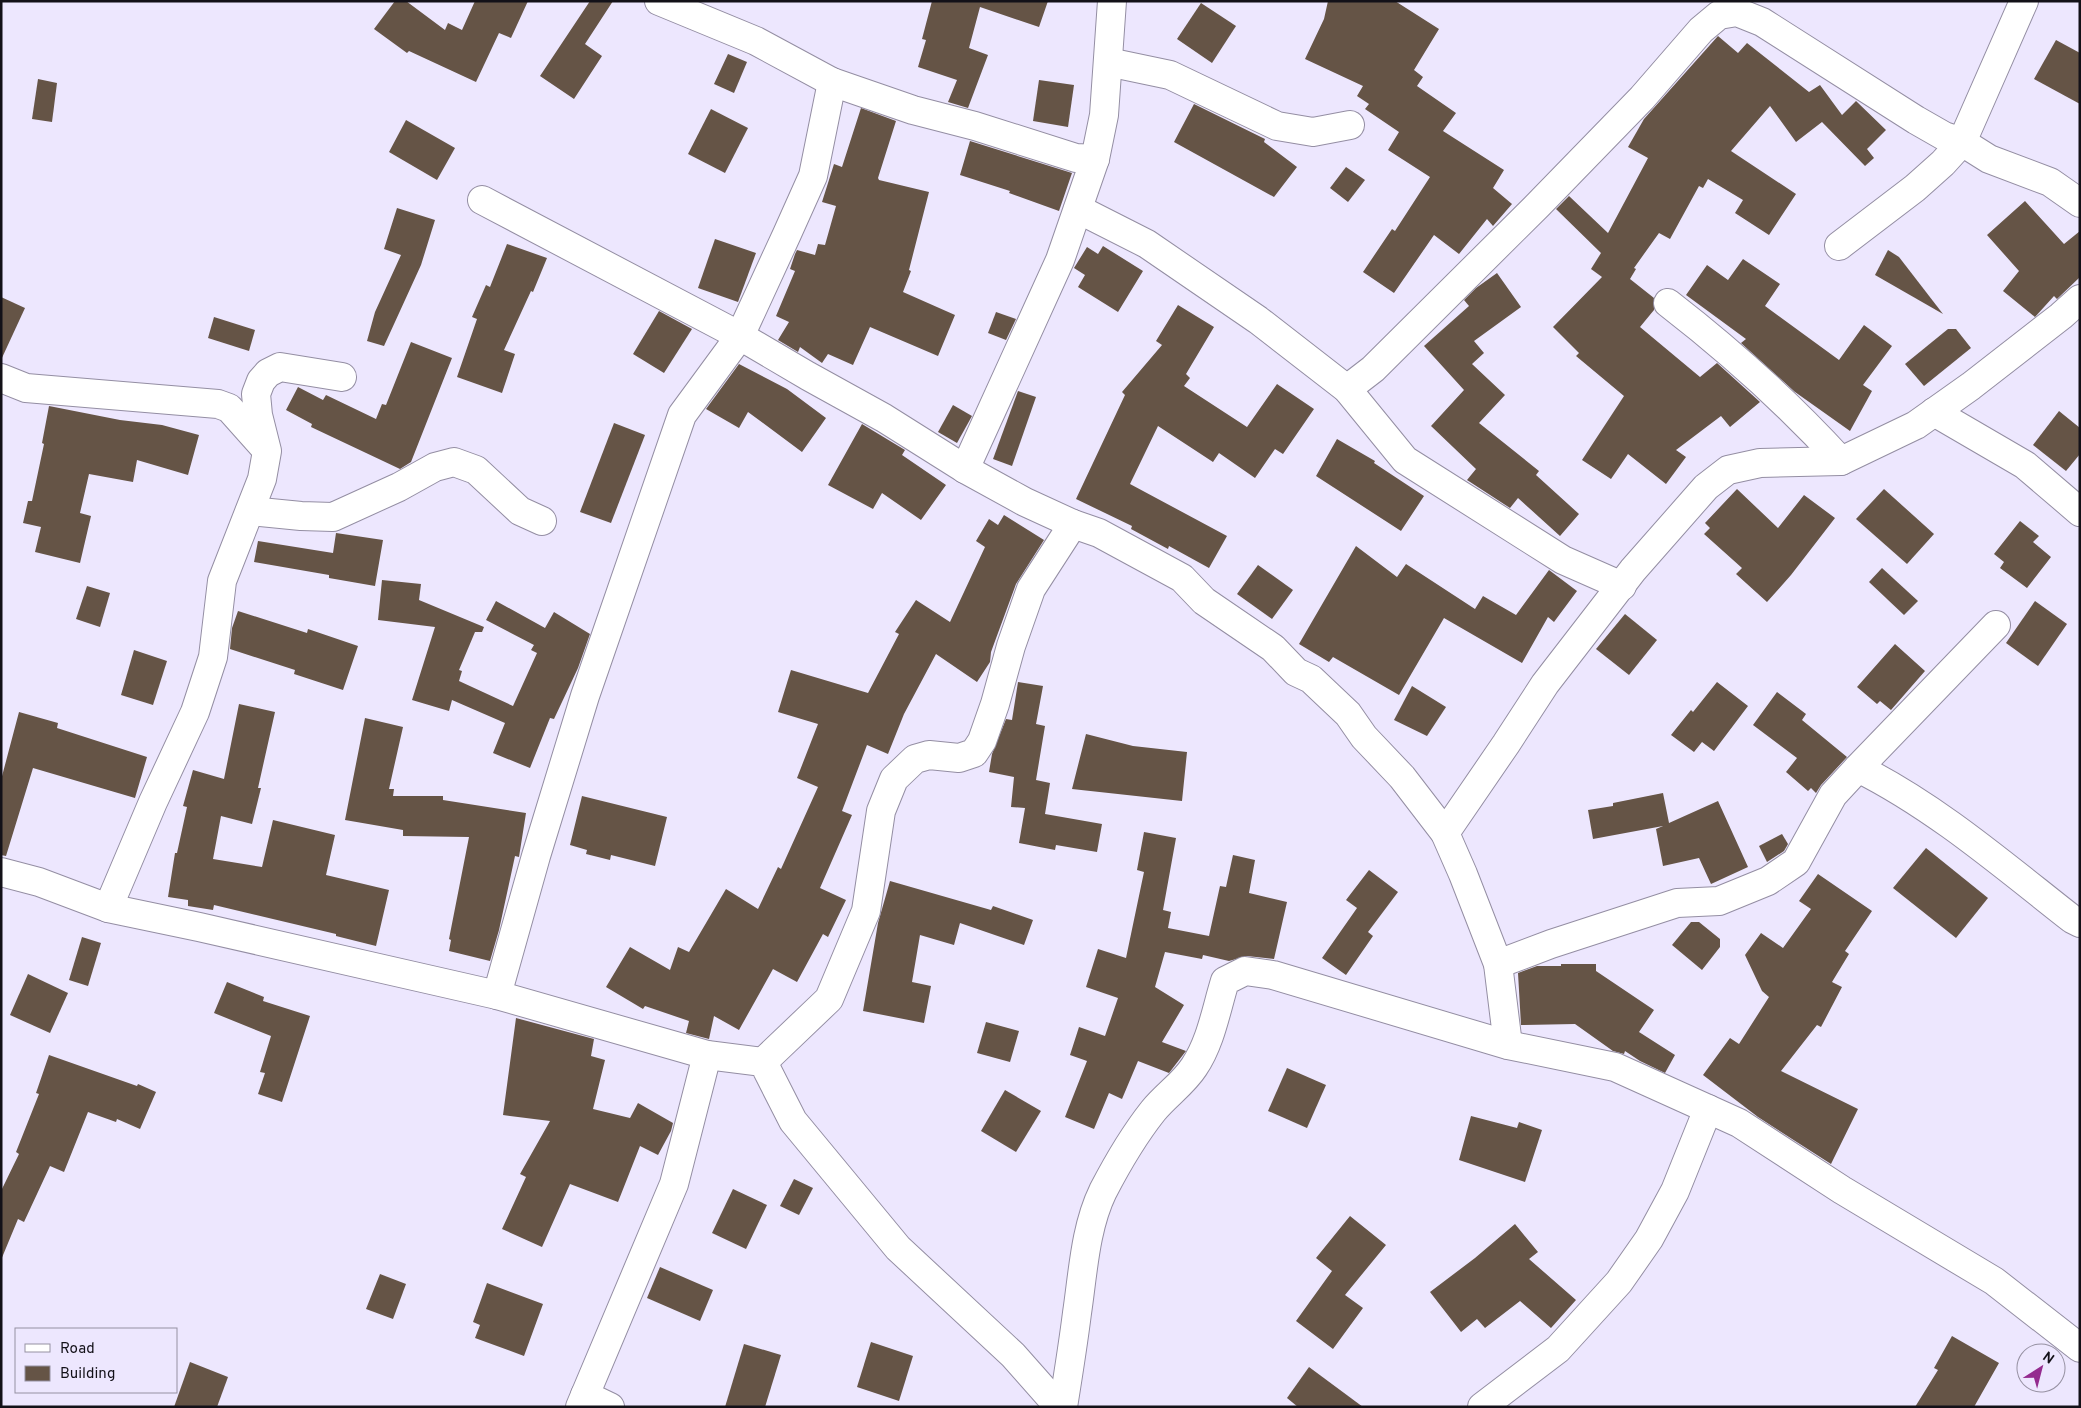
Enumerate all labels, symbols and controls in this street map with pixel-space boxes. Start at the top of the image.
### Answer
legend [15,1328,178,1393]
text: Road [60,1340,95,1359]
north arrow [2016,1343,2066,1393]
text: N [2039,1349,2057,1369]
text: Building [60,1365,115,1384]

